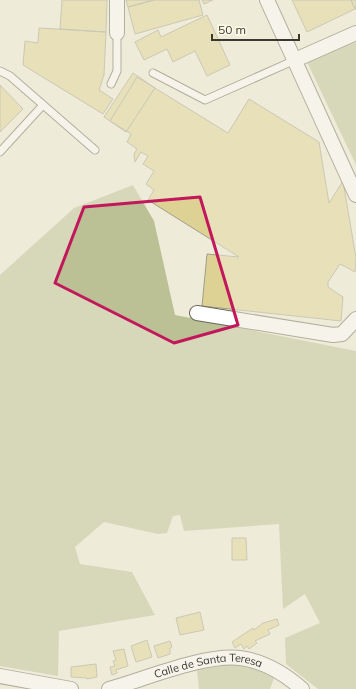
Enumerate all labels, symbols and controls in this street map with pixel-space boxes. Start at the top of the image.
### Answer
scale bar [212,16,299,42]
text: 50 m [218,22,246,37]
street label: Calle de Santa Teresa [152,651,264,681]

